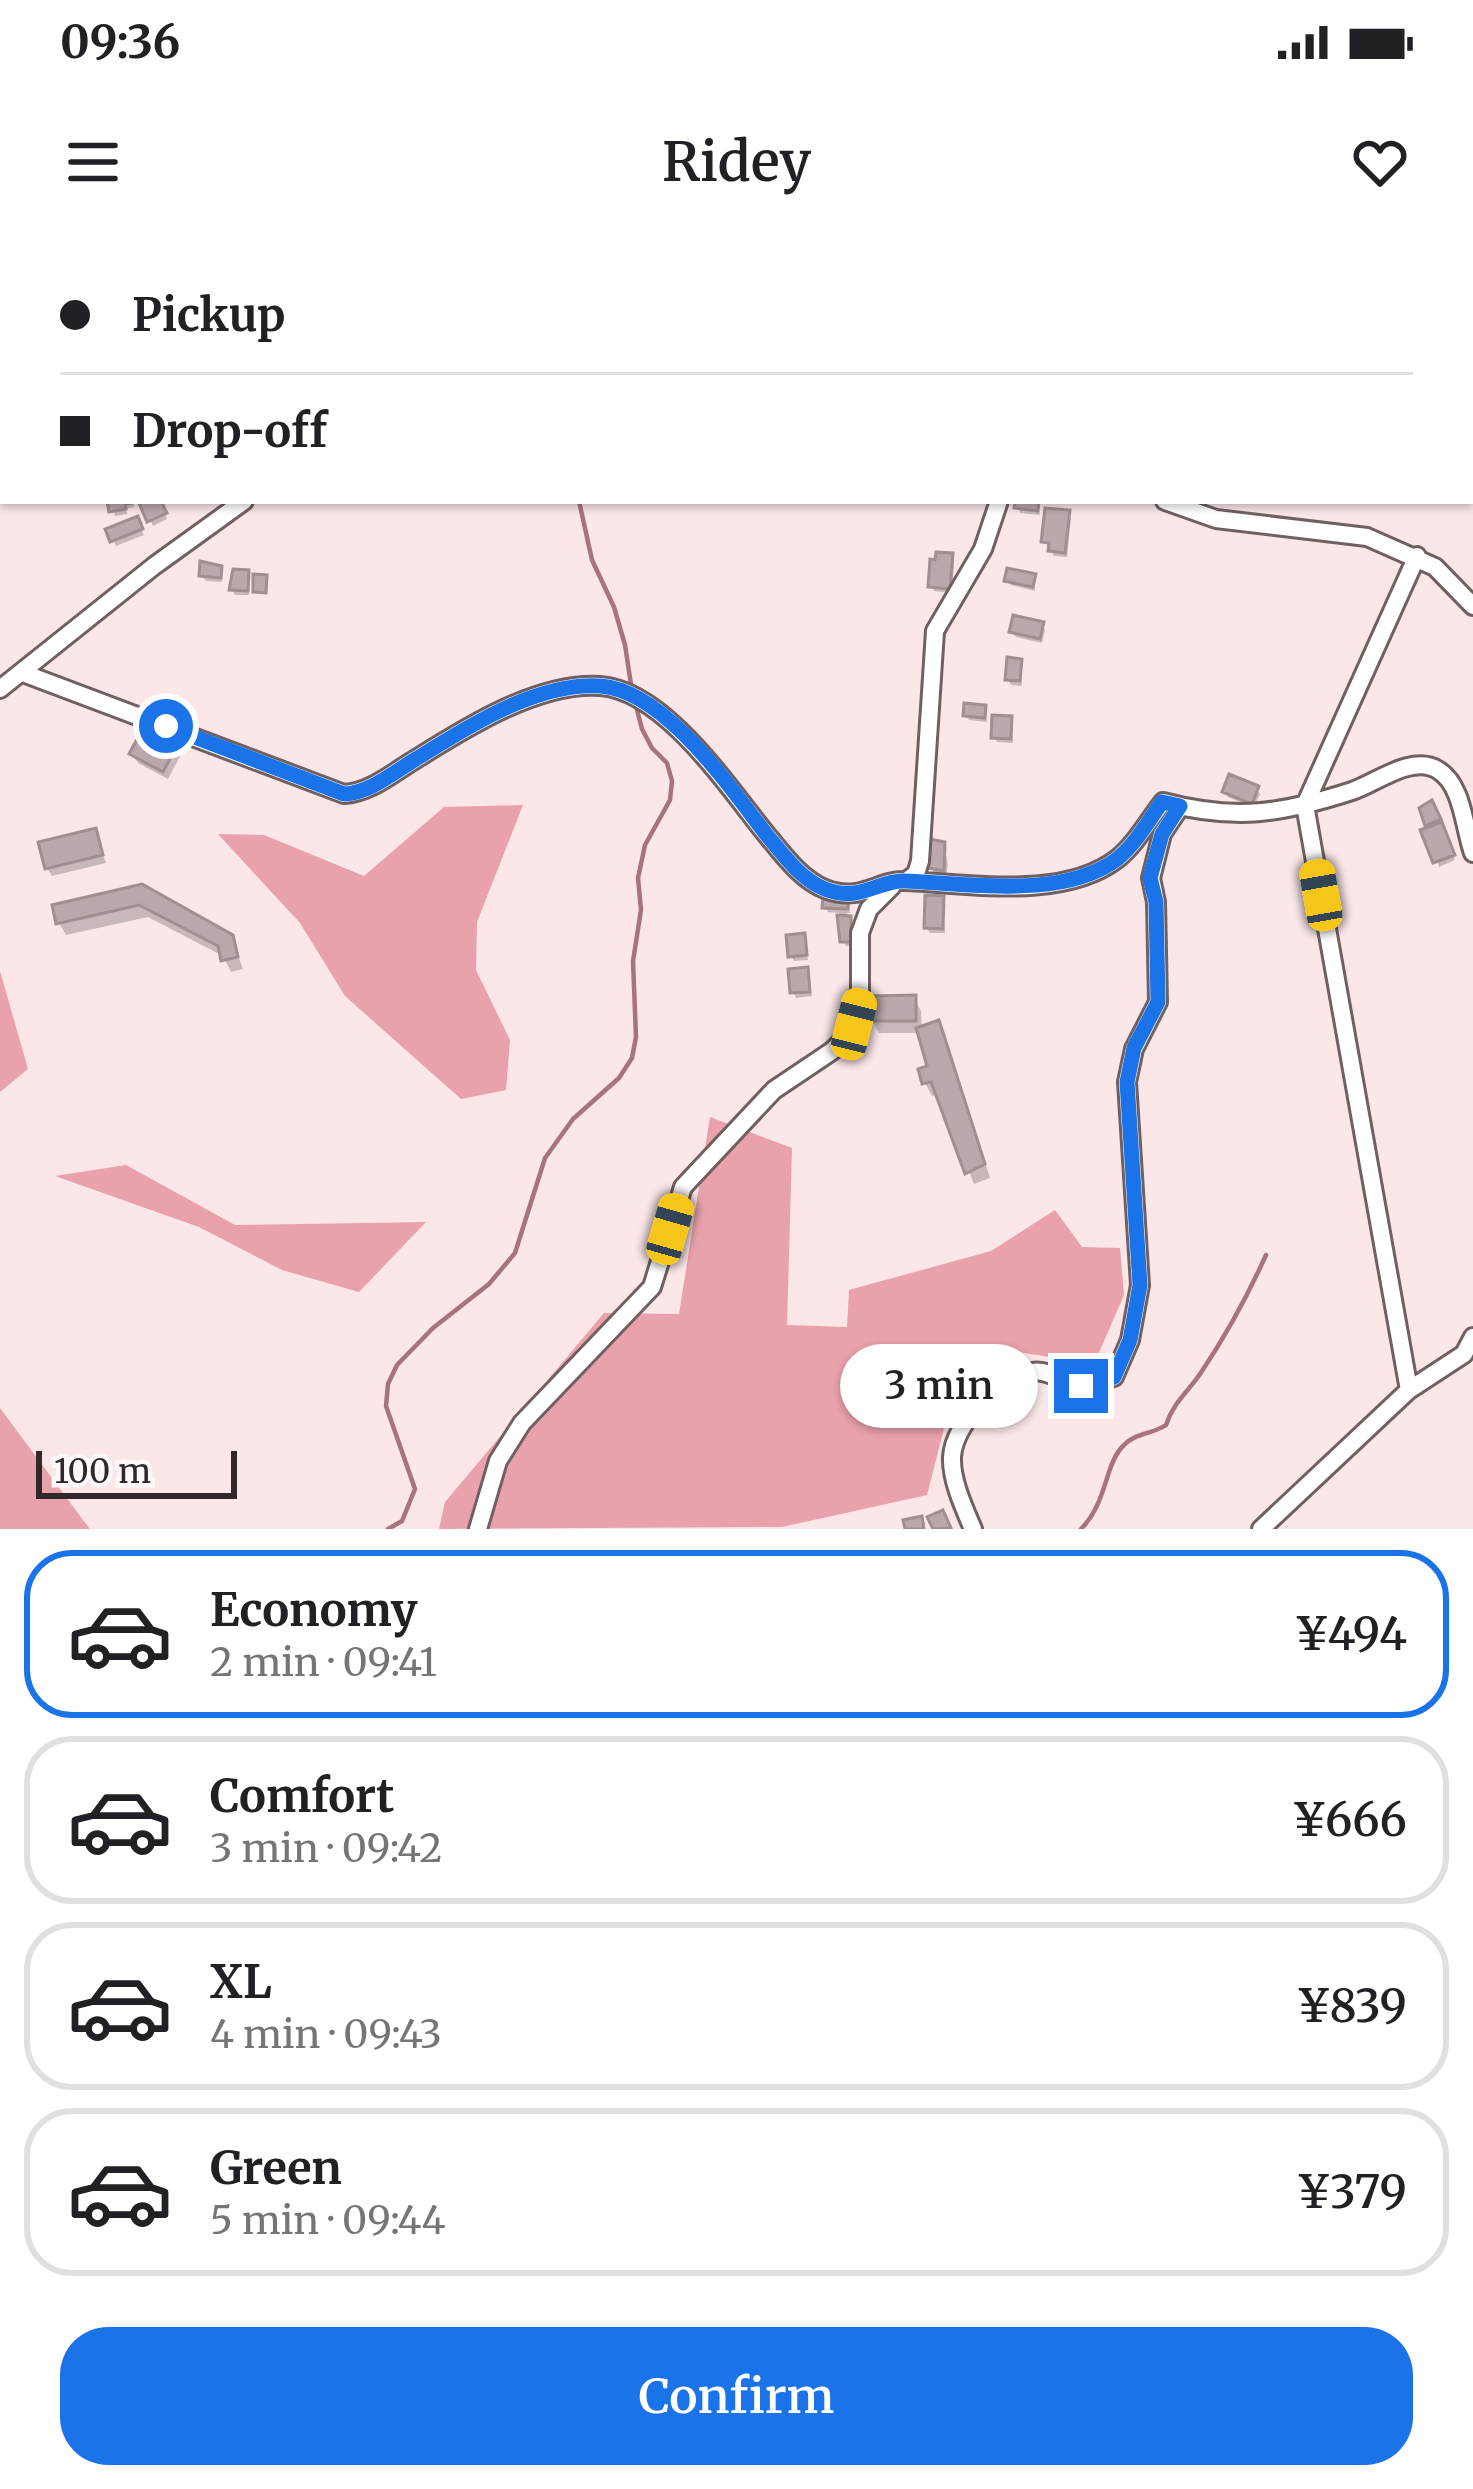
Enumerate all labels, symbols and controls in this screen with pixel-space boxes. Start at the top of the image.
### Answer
text: 09:36 [60,14,180,70]
text: Ridey [662,128,811,196]
icon: menu [60,129,126,195]
icon: heart [1347,129,1413,195]
text: Pickup [132,287,286,343]
text: Drop-off [132,403,327,459]
route start [139,699,193,753]
car [1297,856,1345,934]
car [828,985,880,1063]
car [643,1189,697,1269]
callout: 3 min [841,1344,1039,1428]
route end [1054,1359,1108,1413]
text: 3 min [884,1361,994,1410]
scale bar [36,1445,237,1498]
text: 100 m [54,1451,151,1492]
icon: car [66,1580,174,1688]
text: Economy [210,1582,418,1638]
text: ¥494 [1294,1606,1407,1662]
text: 2 min · 09:41 [210,1638,437,1687]
icon: car [66,1766,174,1874]
text: Comfort [210,1768,394,1824]
text: ¥666 [1292,1792,1407,1848]
text: 3 min · 09:42 [210,1824,442,1873]
icon: car [66,1952,174,2060]
text: XL [210,1954,272,2010]
text: ¥839 [1296,1978,1407,2034]
text: 4 min · 09:43 [210,2010,442,2059]
icon: car [66,2138,174,2246]
text: Green [210,2140,342,2196]
text: ¥379 [1296,2164,1407,2220]
text: 5 min · 09:44 [210,2196,446,2245]
button: Confirm [60,2327,1413,2465]

